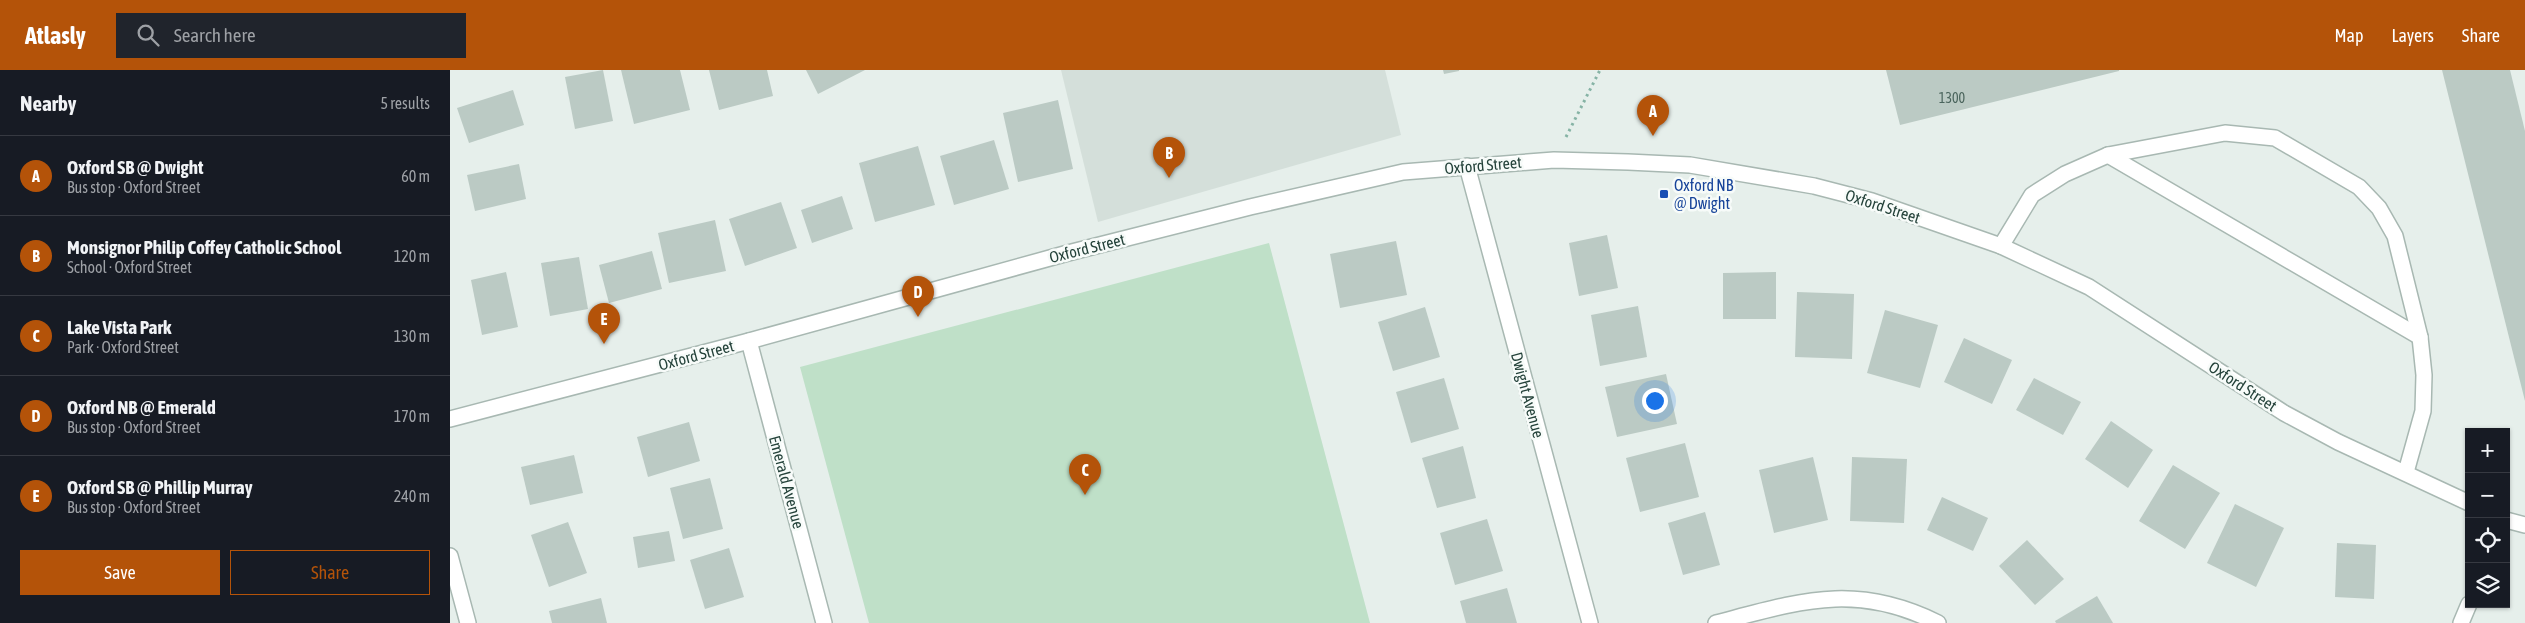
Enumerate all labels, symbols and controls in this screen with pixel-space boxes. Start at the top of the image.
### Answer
search box [116,13,466,58]
icon: search [134,21,162,49]
text: Atlasly [25,22,86,49]
text: Search here [174,24,256,46]
text: Map [2334,25,2363,46]
text: Layers [2391,25,2434,46]
text: Share [2462,25,2500,46]
house number: 1300 [1939,90,1966,106]
text: Nearby [20,91,76,115]
text: 5 results [380,94,430,112]
pin: A [1637,95,1669,136]
pin: B [1153,137,1185,178]
street label: Oxford Street [1444,153,1523,177]
text: Oxford SB @ Dwight [67,156,203,178]
text: A [32,167,40,185]
text: 60 m [401,167,430,185]
place label: Oxford NB @ Dwight [1674,176,1734,213]
text: Bus stop · Oxford Street [67,178,201,196]
street label: Oxford Street [1843,185,1923,227]
marker: Oxford NB @ Dwight [1658,188,1670,200]
street label: Oxford Street [1047,230,1127,266]
text: Monsignor Philip Coffey Catholic School [67,236,341,258]
text: B [32,247,40,265]
text: 120 m [394,247,430,265]
text: School · Oxford Street [67,258,192,276]
pin: D [902,276,934,317]
pin: E [588,303,620,344]
text: Lake Vista Park [67,316,171,338]
text: C [32,327,40,345]
text: 130 m [394,327,430,345]
street label: Oxford Street [656,336,736,374]
text: Park · Oxford Street [67,338,179,356]
street label: Dwight Avenue [1507,350,1548,440]
street label: Oxford Street [2206,357,2281,415]
your location [1642,388,1668,414]
text: Oxford NB @ Emerald [67,396,216,418]
text: D [32,407,40,425]
text: 170 m [394,407,430,425]
text: Bus stop · Oxford Street [67,418,201,436]
map controls [2465,428,2510,608]
button: + [2465,428,2510,473]
street label: Emerald Avenue [766,434,808,530]
pin: C [1069,454,1101,495]
button: − [2465,473,2510,518]
text: Oxford SB @ Phillip Murray [67,476,253,498]
text: E [33,487,39,505]
text: 240 m [394,487,430,505]
text: Bus stop · Oxford Street [67,498,201,516]
button: locate [2465,518,2510,563]
button: Save [20,550,220,595]
button: Share [230,550,430,595]
button: layers [2465,563,2510,608]

